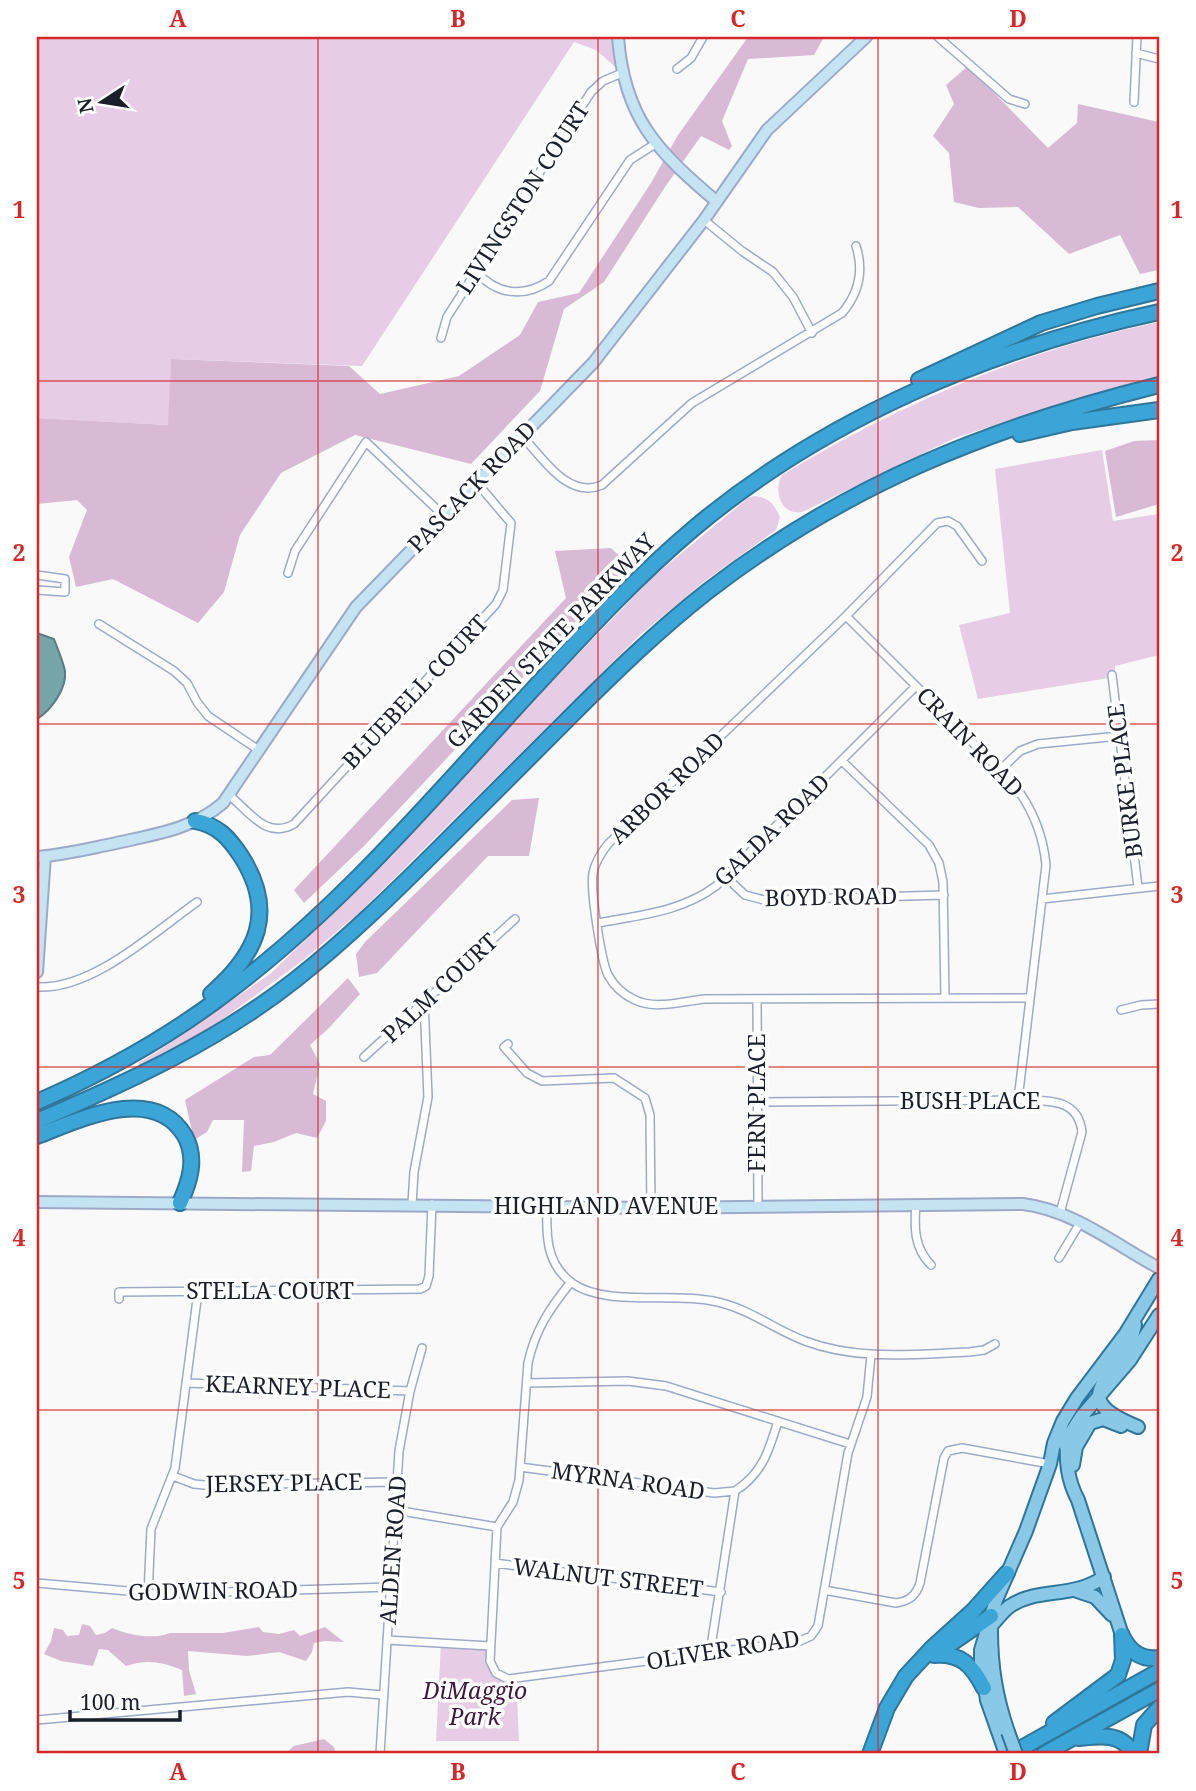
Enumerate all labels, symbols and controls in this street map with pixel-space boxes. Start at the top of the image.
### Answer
text: A [169,2,187,34]
text: B [450,2,466,34]
text: C [730,2,746,34]
text: D [1009,2,1027,34]
north arrow [66,66,136,136]
text: N [71,95,100,116]
street label: LIVINGSTON COURT [448,95,596,300]
text: 1 [13,193,26,225]
text: 1 [1171,193,1184,225]
street label: PASCACK ROAD [400,413,542,559]
street label: GARDEN STATE PARKWAY [439,525,662,755]
text: 2 [13,536,26,568]
text: 2 [1171,536,1184,568]
street label: BLUEBELL COURT [334,607,494,776]
street label: CRAIN ROAD [910,679,1031,803]
street label: BURKE PLACE [1099,702,1149,860]
street label: ARBOR ROAD [602,724,731,850]
street label: GALDA ROAD [706,766,836,893]
text: 3 [13,878,26,910]
text: 3 [1171,878,1184,910]
street label: BOYD ROAD [764,879,898,913]
street label: PALM COURT [375,925,504,1049]
street label: FERN PLACE [740,1034,772,1172]
street label: BUSH PLACE [900,1084,1040,1116]
street label: HIGHLAND AVENUE [494,1189,718,1221]
text: 4 [13,1221,26,1253]
text: 4 [1171,1221,1184,1253]
street label: STELLA COURT [186,1274,354,1306]
street label: KEARNEY PLACE [205,1367,392,1405]
street label: MYRNA ROAD [549,1453,707,1507]
street label: JERSEY PLACE [204,1465,363,1499]
street label: ALDEN ROAD [371,1474,413,1626]
street label: WALNUT STREET [511,1549,705,1605]
text: 5 [13,1564,26,1596]
text: 5 [1171,1564,1184,1596]
street label: GODWIN ROAD [128,1573,298,1607]
street label: OLIVER ROAD [644,1621,802,1677]
park label: DiMaggio Park [422,1674,527,1732]
scale bar [70,1679,180,1723]
text: 100 m [80,1688,141,1716]
text: A [169,1755,187,1787]
text: B [450,1755,466,1787]
text: C [730,1755,746,1787]
text: D [1009,1755,1027,1787]

